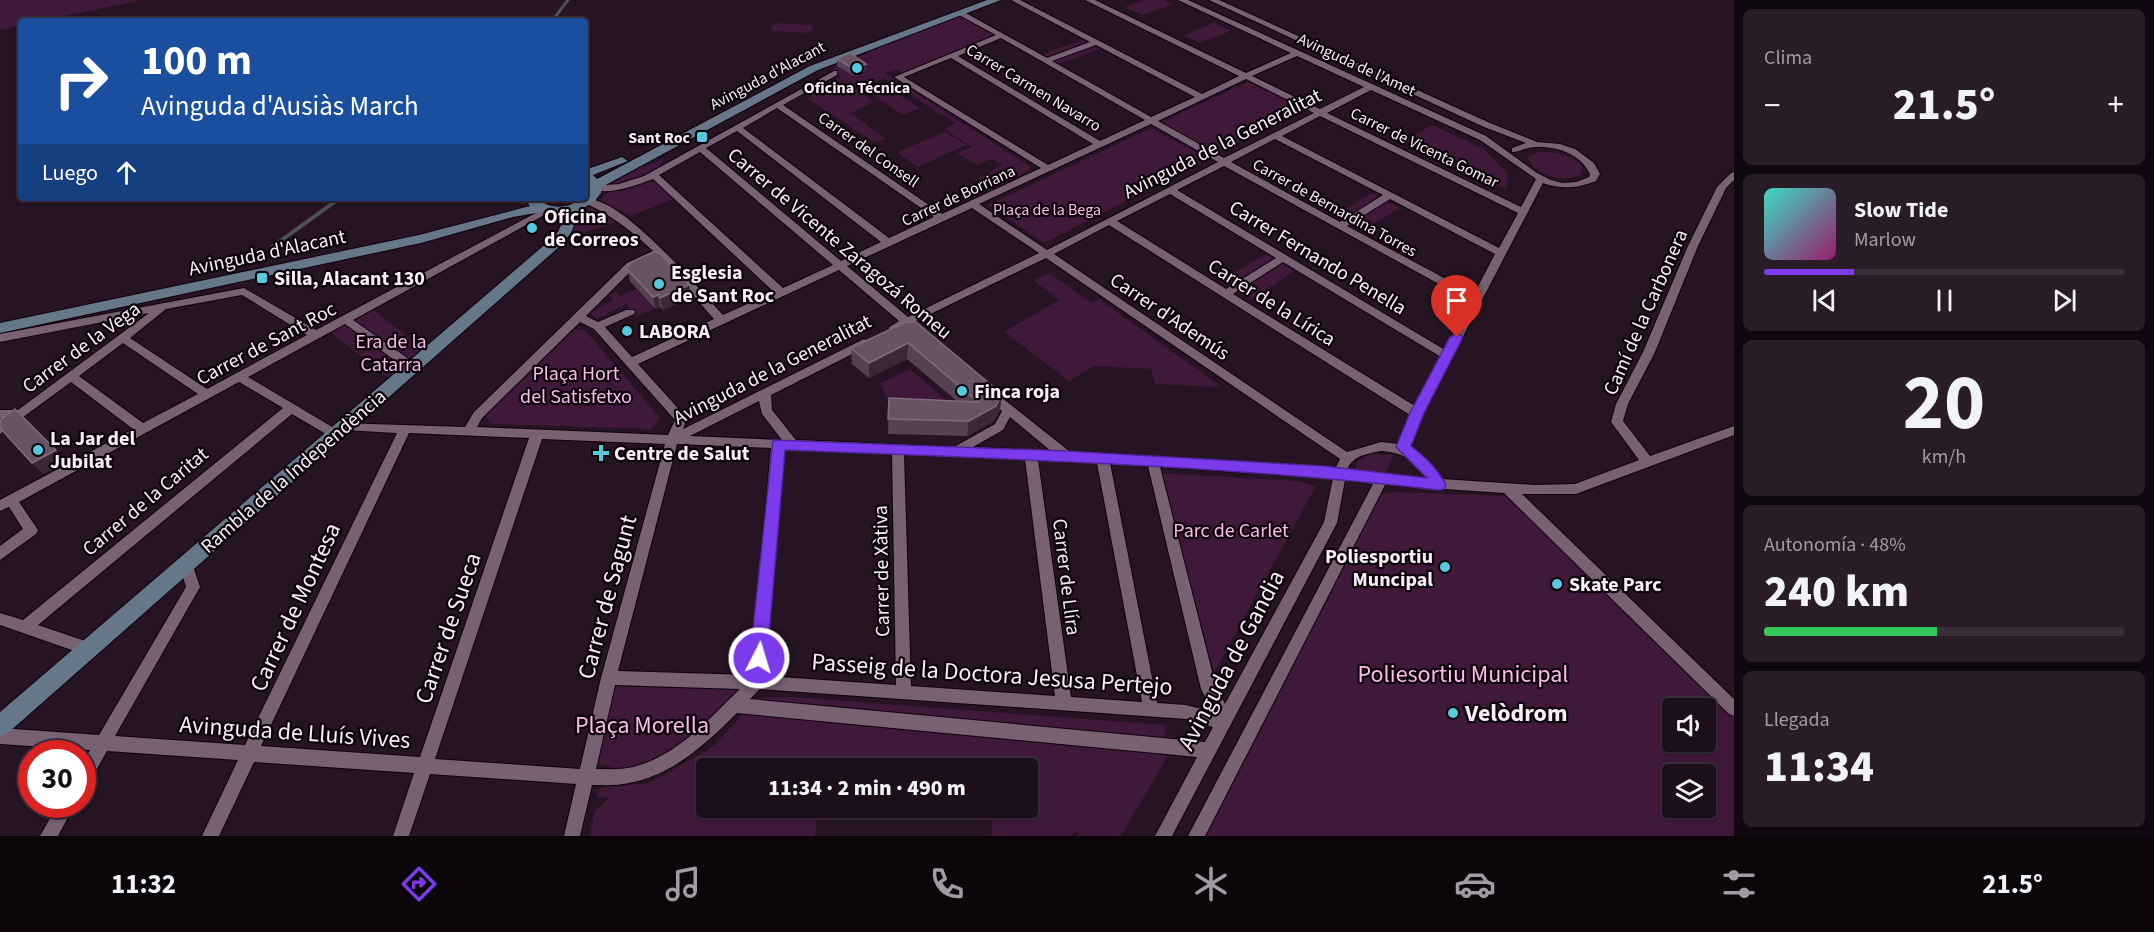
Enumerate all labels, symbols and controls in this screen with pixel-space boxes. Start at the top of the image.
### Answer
street label: Avinguda de l'Amet [1294,28,1420,102]
text: 100 m [141,31,252,91]
street label: Avinguda d'Alacant [706,36,830,116]
street label: Carrer Carmen Navarro [962,39,1105,137]
icon: right [42,42,120,120]
text: Clima [1764,44,1812,72]
marker: Oficina Técnica [850,61,864,75]
text: 21.5° [1893,73,1995,137]
place label: Oficina Técnica [804,77,910,99]
street label: Avinguda de la Generalitat [1119,82,1327,206]
text: − [1764,82,1780,129]
text: + [2108,82,2124,129]
text: Avinguda d'Ausiàs March [141,87,419,126]
street label: Carrer de Vicenta Gomar [1347,102,1503,194]
street label: Carrer del Consell [814,107,923,193]
place label: Sant Roc [628,127,691,149]
marker: Sant Roc [695,130,709,144]
street label: Carrer de Vicente Zaragozá Romeu [721,141,958,346]
street label: Carrer de Bernardina Torres [1248,154,1421,262]
icon: ahead [110,156,143,189]
text: Luego [42,157,98,189]
street label: Carrer de Borriana [898,160,1019,232]
street label: Carrer Fernando Penella [1224,194,1411,322]
text: Slow Tide [1854,194,1948,226]
park label: Plaça de la Bega [993,199,1101,221]
place label: Oficina de Correos [544,203,639,254]
marker: Oficina de Correos [525,221,539,235]
street label: Avinguda d'Alacant [186,223,348,283]
street label: Camí de la Carbonera [1597,225,1695,400]
text: Marlow [1854,226,1916,254]
street label: Carrer de la Lírica [1202,252,1341,353]
place label: Esglesia de Sant Roc [671,259,774,310]
place label: Silla, Alacant 130 [274,265,425,293]
street label: Carrer d'Ademús [1104,266,1235,367]
marker: Silla, Alacant 130 [255,271,269,285]
pin [1431,275,1482,337]
marker: Esglesia de Sant Roc [652,277,666,291]
icon: arrive [1440,284,1473,317]
icon: previous [1808,284,1841,317]
icon: pause [1928,284,1961,317]
icon: next [2048,284,2081,317]
street label: Carrer de la Vega [17,295,146,400]
street label: Carrer de Sant Roc [192,295,341,393]
street label: Avinguda de la Generalitat [669,308,877,432]
place label: LABORA [639,318,711,346]
marker: LABORA [620,324,634,338]
park label: Era de la Catarra [355,328,427,379]
text: 20 [1903,348,1985,459]
park label: Plaça Hort del Satisfetxo [520,360,632,411]
place label: Finca roja [974,378,1060,406]
street label: Rambla de la Independència [195,383,393,560]
marker: Finca roja [955,384,969,398]
place label: La Jar del Jubilat [50,425,135,476]
place label: Centre de Salut [614,440,750,468]
street label: Carrer de la Caritat [77,441,215,563]
marker: La Jar del Jubilat [31,443,45,457]
text: km/h [1922,443,1966,471]
marker: Centre de Salut [592,444,610,462]
street label: Carrer de Xàtiva [867,505,897,637]
street label: Carrer de Sagunt [569,511,646,683]
street label: Carrer de Montesa [241,517,350,697]
street label: Carrer de Llíra [1045,517,1087,637]
park label: Parc de Carlet [1173,517,1289,545]
text: Autonomía · 48% [1764,531,1906,559]
place label: Poliesportiu Muncipal [1325,543,1433,594]
street label: Carrer de Sueca [406,548,491,708]
marker: Poliesportiu Muncipal [1438,560,1452,574]
text: 240 km [1764,560,1909,624]
street label: Avinguda de Gandia [1169,564,1294,757]
place label: Skate Parc [1569,571,1662,599]
marker: Skate Parc [1550,577,1564,591]
position arrow [727,626,791,690]
street label: Passeig de la Doctora Jesusa Pertejo [810,644,1174,705]
park label: Poliesortiu Municipal [1358,657,1568,692]
place label: Velòdrom [1464,696,1567,731]
map controls [1662,698,1716,818]
button: sound [1662,698,1716,752]
marker: Velòdrom [1446,706,1460,720]
text: Llegada [1764,706,1830,734]
street label: Avinguda de Lluís Vives [178,707,412,758]
park label: Plaça Morella [575,708,709,743]
text: 11:34 [1764,735,1874,799]
speed limit sign: 30 [18,740,96,818]
button: layers [1662,764,1716,818]
text: 11:34 · 2 min · 490 m [768,772,966,804]
icon: directions [398,863,440,905]
icon: music [662,863,704,905]
icon: phone [926,863,968,905]
icon: climate [1190,863,1232,905]
icon: car [1454,863,1496,905]
icon: filters [1718,863,1760,905]
text: 11:32 [111,865,176,904]
text: 21.5° [1982,865,2043,904]

